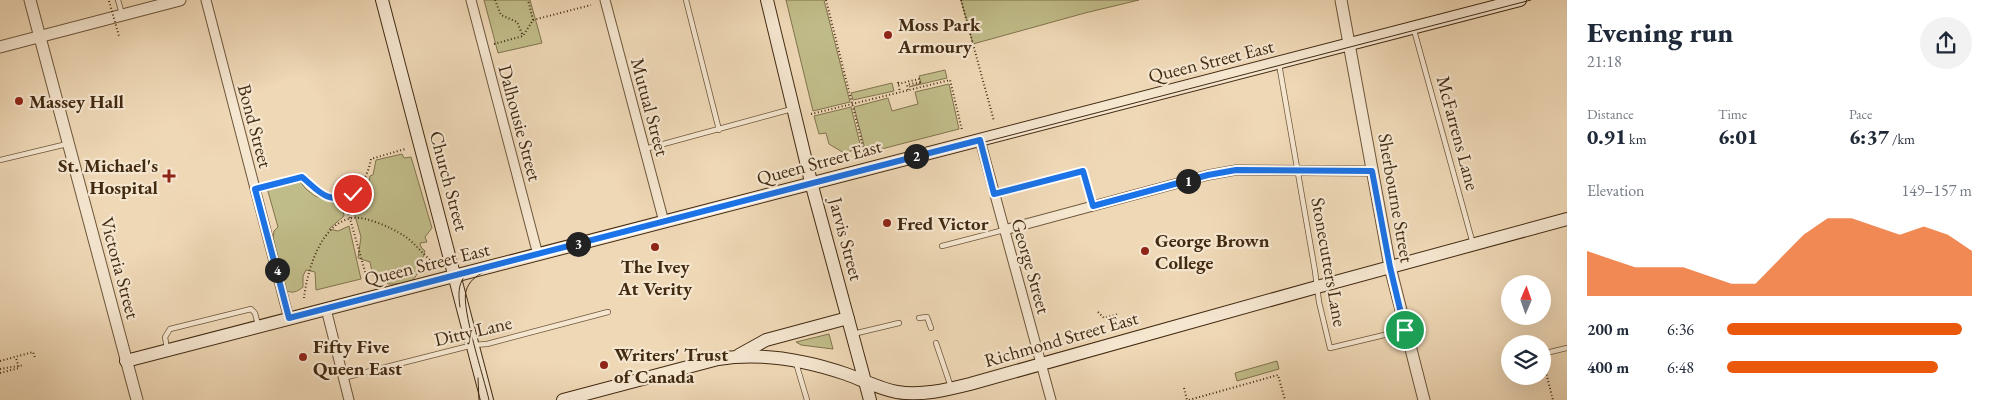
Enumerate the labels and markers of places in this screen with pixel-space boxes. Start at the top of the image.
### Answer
place label: Moss Park Armoury [897,12,981,59]
marker: Moss Park Armoury [882,29,894,41]
place label: Massey Hall [29,89,125,114]
marker: Massey Hall [13,95,25,107]
pin: 2 [904,144,928,168]
place label: St. Michael's Hospital [58,153,159,200]
pin: 1 [1176,168,1200,194]
marker: St. Michael's Hospital [162,169,176,183]
pin [332,173,374,215]
place label: Fred Victor [897,211,989,236]
marker: Fred Victor [881,217,893,229]
place label: George Brown College [1155,228,1270,275]
pin: 3 [566,232,590,256]
marker: The Ivey At Verity [649,241,661,253]
marker: George Brown College [1139,245,1151,257]
place label: The Ivey At Verity [617,254,693,301]
pin: 4 [264,258,290,282]
pin [1384,309,1426,351]
place label: Fifty Five Queen East [313,334,402,381]
place label: Writers' Trust of Canada [614,342,728,389]
marker: Fifty Five Queen East [297,351,309,363]
marker: Writers' Trust of Canada [598,359,610,371]

